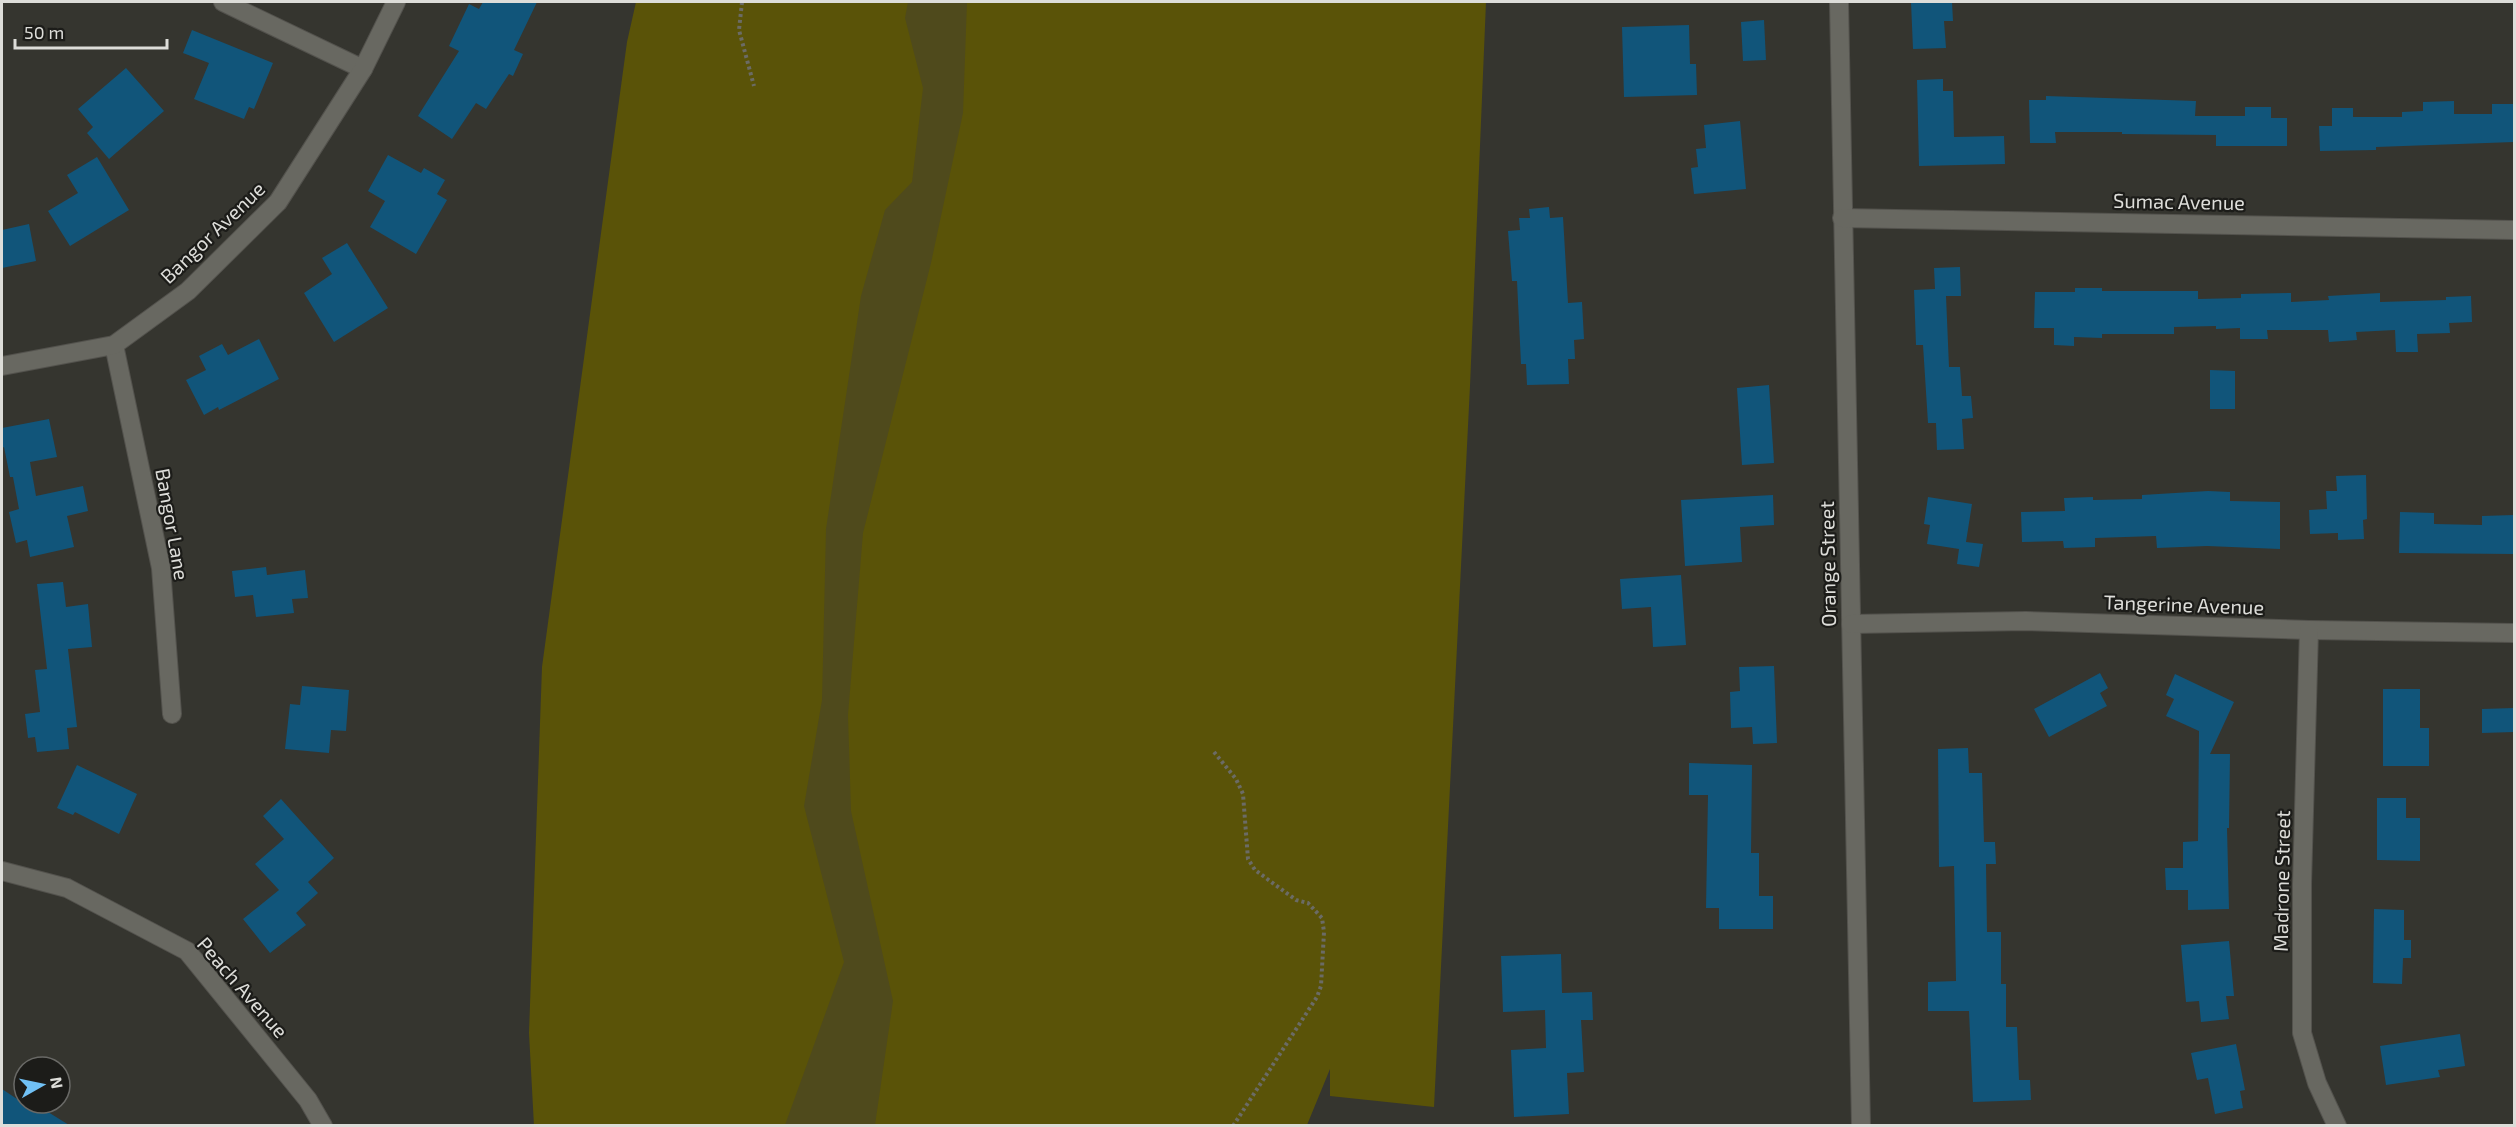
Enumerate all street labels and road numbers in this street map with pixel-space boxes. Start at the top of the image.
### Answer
street label: Bangor Avenue [155,176,269,288]
street label: Sumac Avenue [2113,188,2245,214]
street label: Bangor Lane [151,466,195,582]
street label: Orange Street [1814,501,1840,627]
street label: Tangerine Avenue [2103,589,2265,619]
street label: Madrone Street [2268,810,2294,952]
street label: Peach Avenue [193,932,293,1042]

